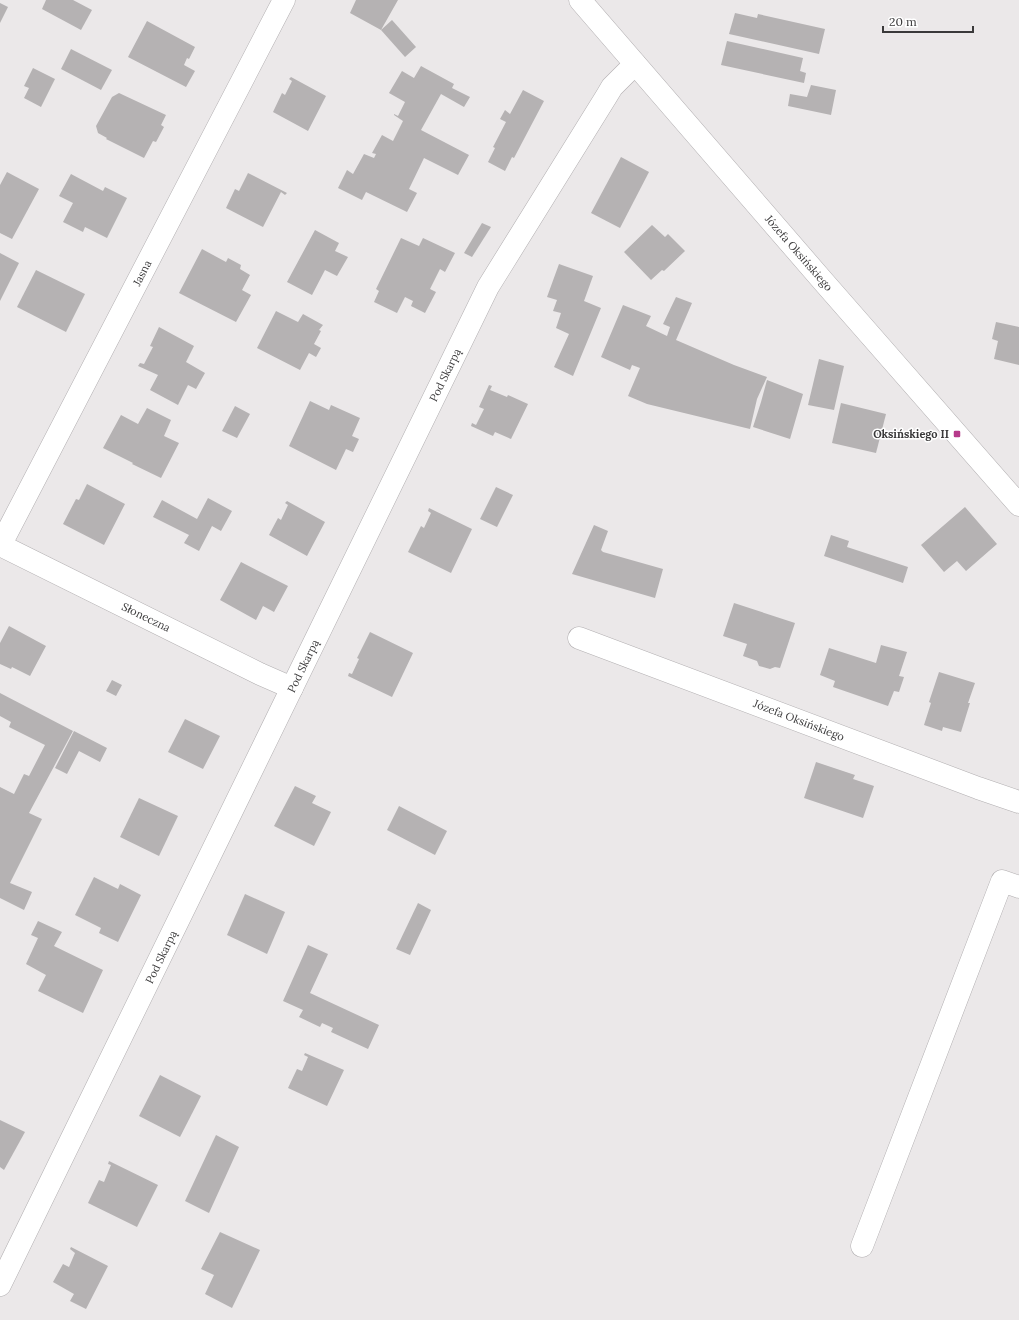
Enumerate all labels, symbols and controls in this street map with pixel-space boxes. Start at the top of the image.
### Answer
scale bar [883,8,973,34]
text: 20 m [889,14,917,29]
street label: Józefa Oksińskiego [761,211,836,294]
street label: Jasna [129,257,155,289]
street label: Pod Skarpą [426,346,464,404]
place label: Oksińskiego II [873,427,949,441]
marker: Oksińskiego II [952,429,962,439]
street label: Słoneczna [119,599,173,635]
street label: Pod Skarpą [284,637,322,695]
street label: Józefa Oksińskiego [751,696,846,744]
street label: Pod Skarpą [142,928,180,986]

